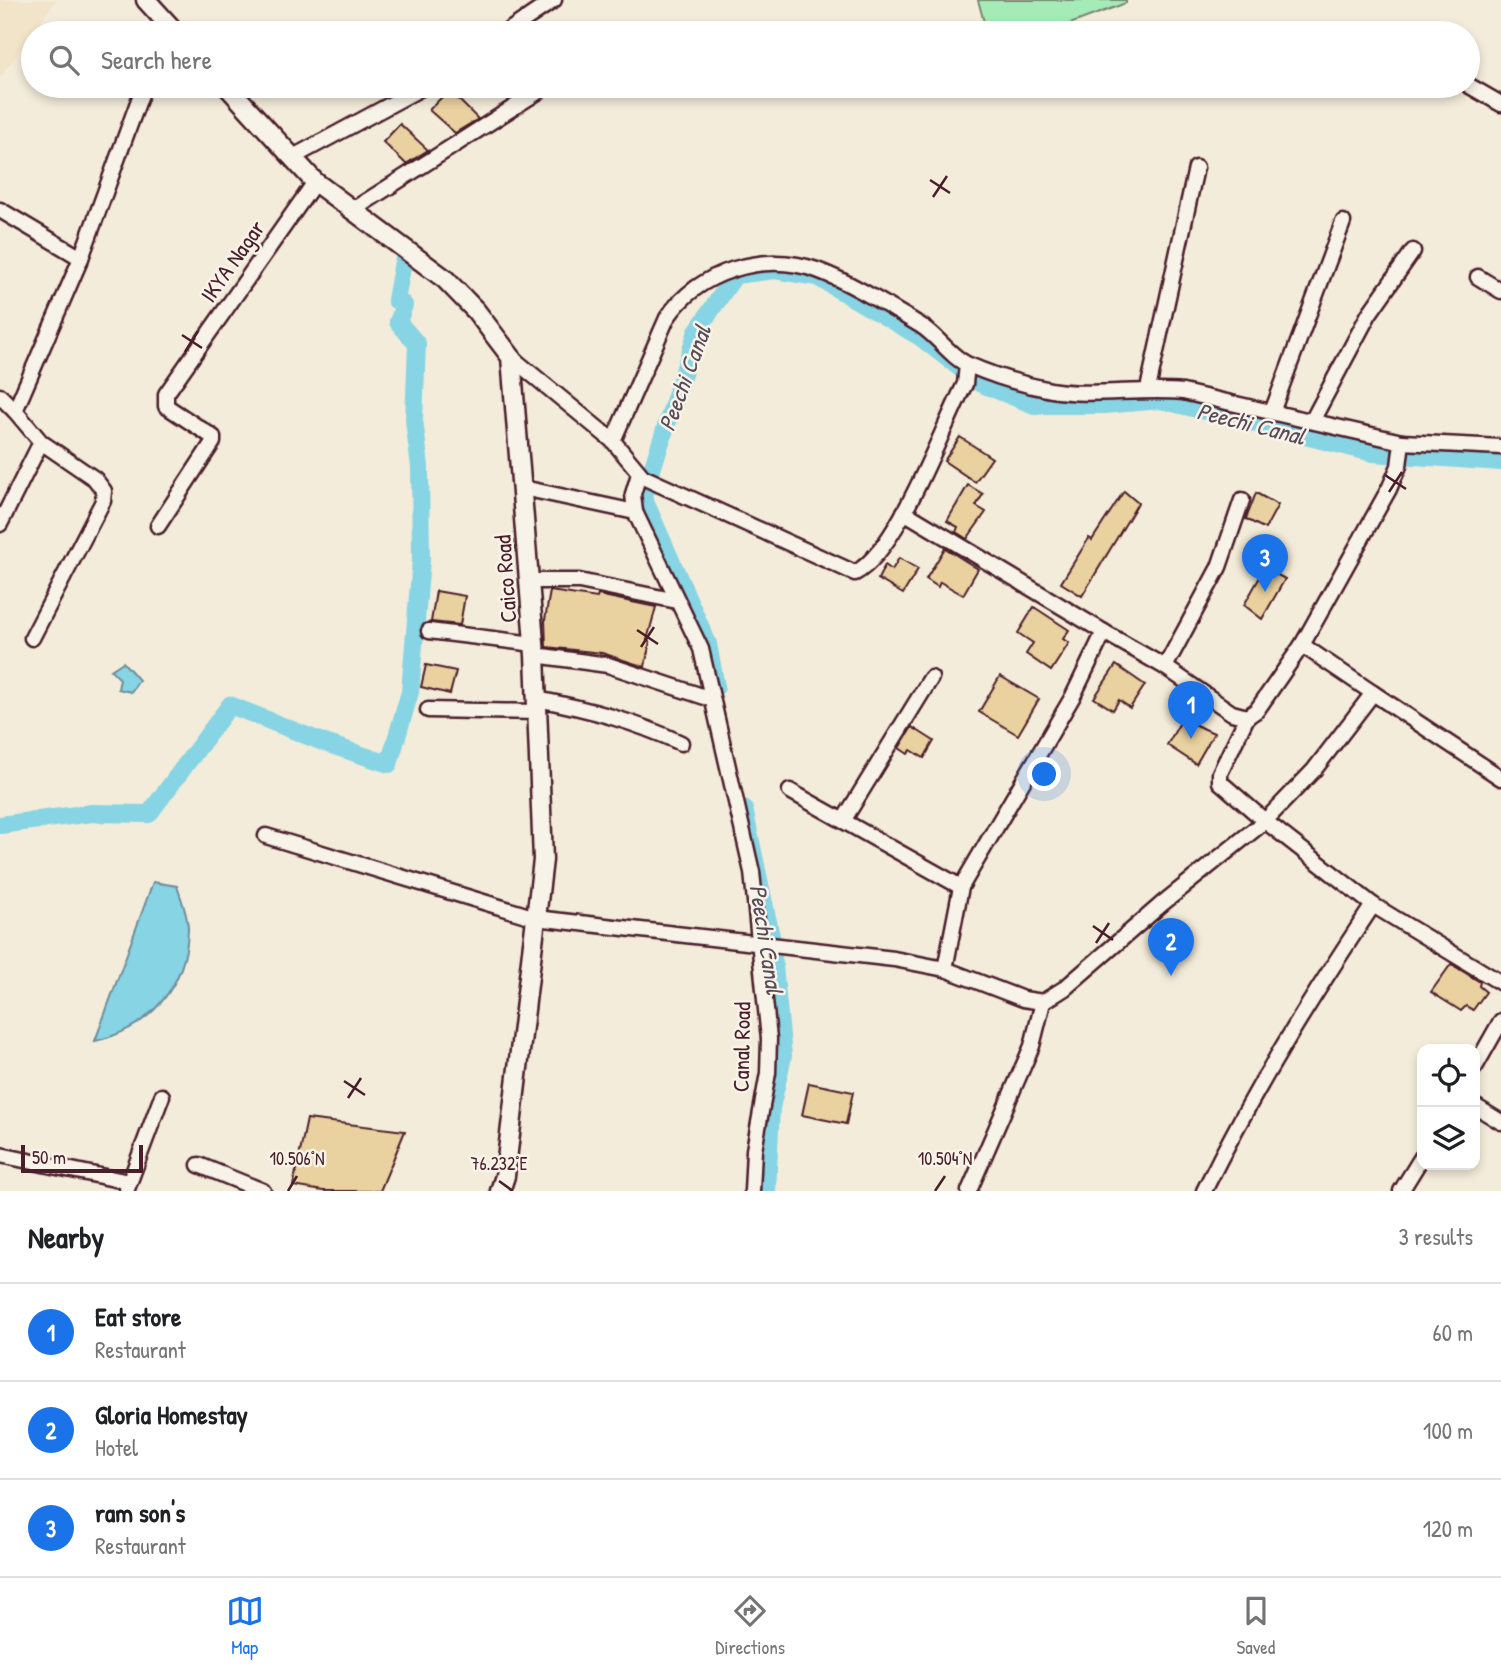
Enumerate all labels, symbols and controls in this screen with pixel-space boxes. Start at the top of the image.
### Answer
search box [21,21,1480,98]
icon: search [45,41,83,79]
text: Search here [101,42,212,77]
street label: IKYA Nagar [192,214,272,308]
water label: Peechi Canal [650,319,718,435]
water label: Peechi Canal [1194,394,1310,452]
street label: Caico Road [486,534,524,624]
pin: 3 [1242,534,1288,592]
pin: 1 [1168,681,1214,739]
your location [1027,757,1061,791]
water label: Peechi Canal [743,882,792,997]
pin: 2 [1148,918,1194,976]
street label: Canal Road [725,1002,757,1092]
map controls [1417,1044,1480,1170]
button: locate [1417,1044,1480,1107]
button: layers [1417,1107,1480,1170]
scale bar [21,1142,144,1174]
text: 50 m [32,1144,66,1170]
text: 10.506°N [269,1146,325,1171]
text: 10.504°N [918,1146,972,1171]
text: 76.232°E [471,1151,528,1176]
text: Nearby [28,1217,104,1257]
text: 3 results [1398,1221,1473,1252]
text: Eat store [95,1299,181,1334]
text: 1 [47,1317,55,1348]
text: 60 m [1433,1317,1473,1348]
text: Restaurant [95,1334,186,1365]
text: Gloria Homestay [95,1397,248,1432]
text: 2 [46,1415,56,1446]
text: 100 m [1423,1415,1473,1446]
text: Hotel [95,1432,138,1463]
text: ram son's [95,1495,185,1530]
text: 3 [46,1513,56,1544]
text: 120 m [1423,1513,1473,1544]
text: Restaurant [95,1530,186,1561]
tab: Map [226,1592,264,1660]
tab: Directions [715,1592,785,1660]
tab: Saved [1237,1592,1275,1660]

